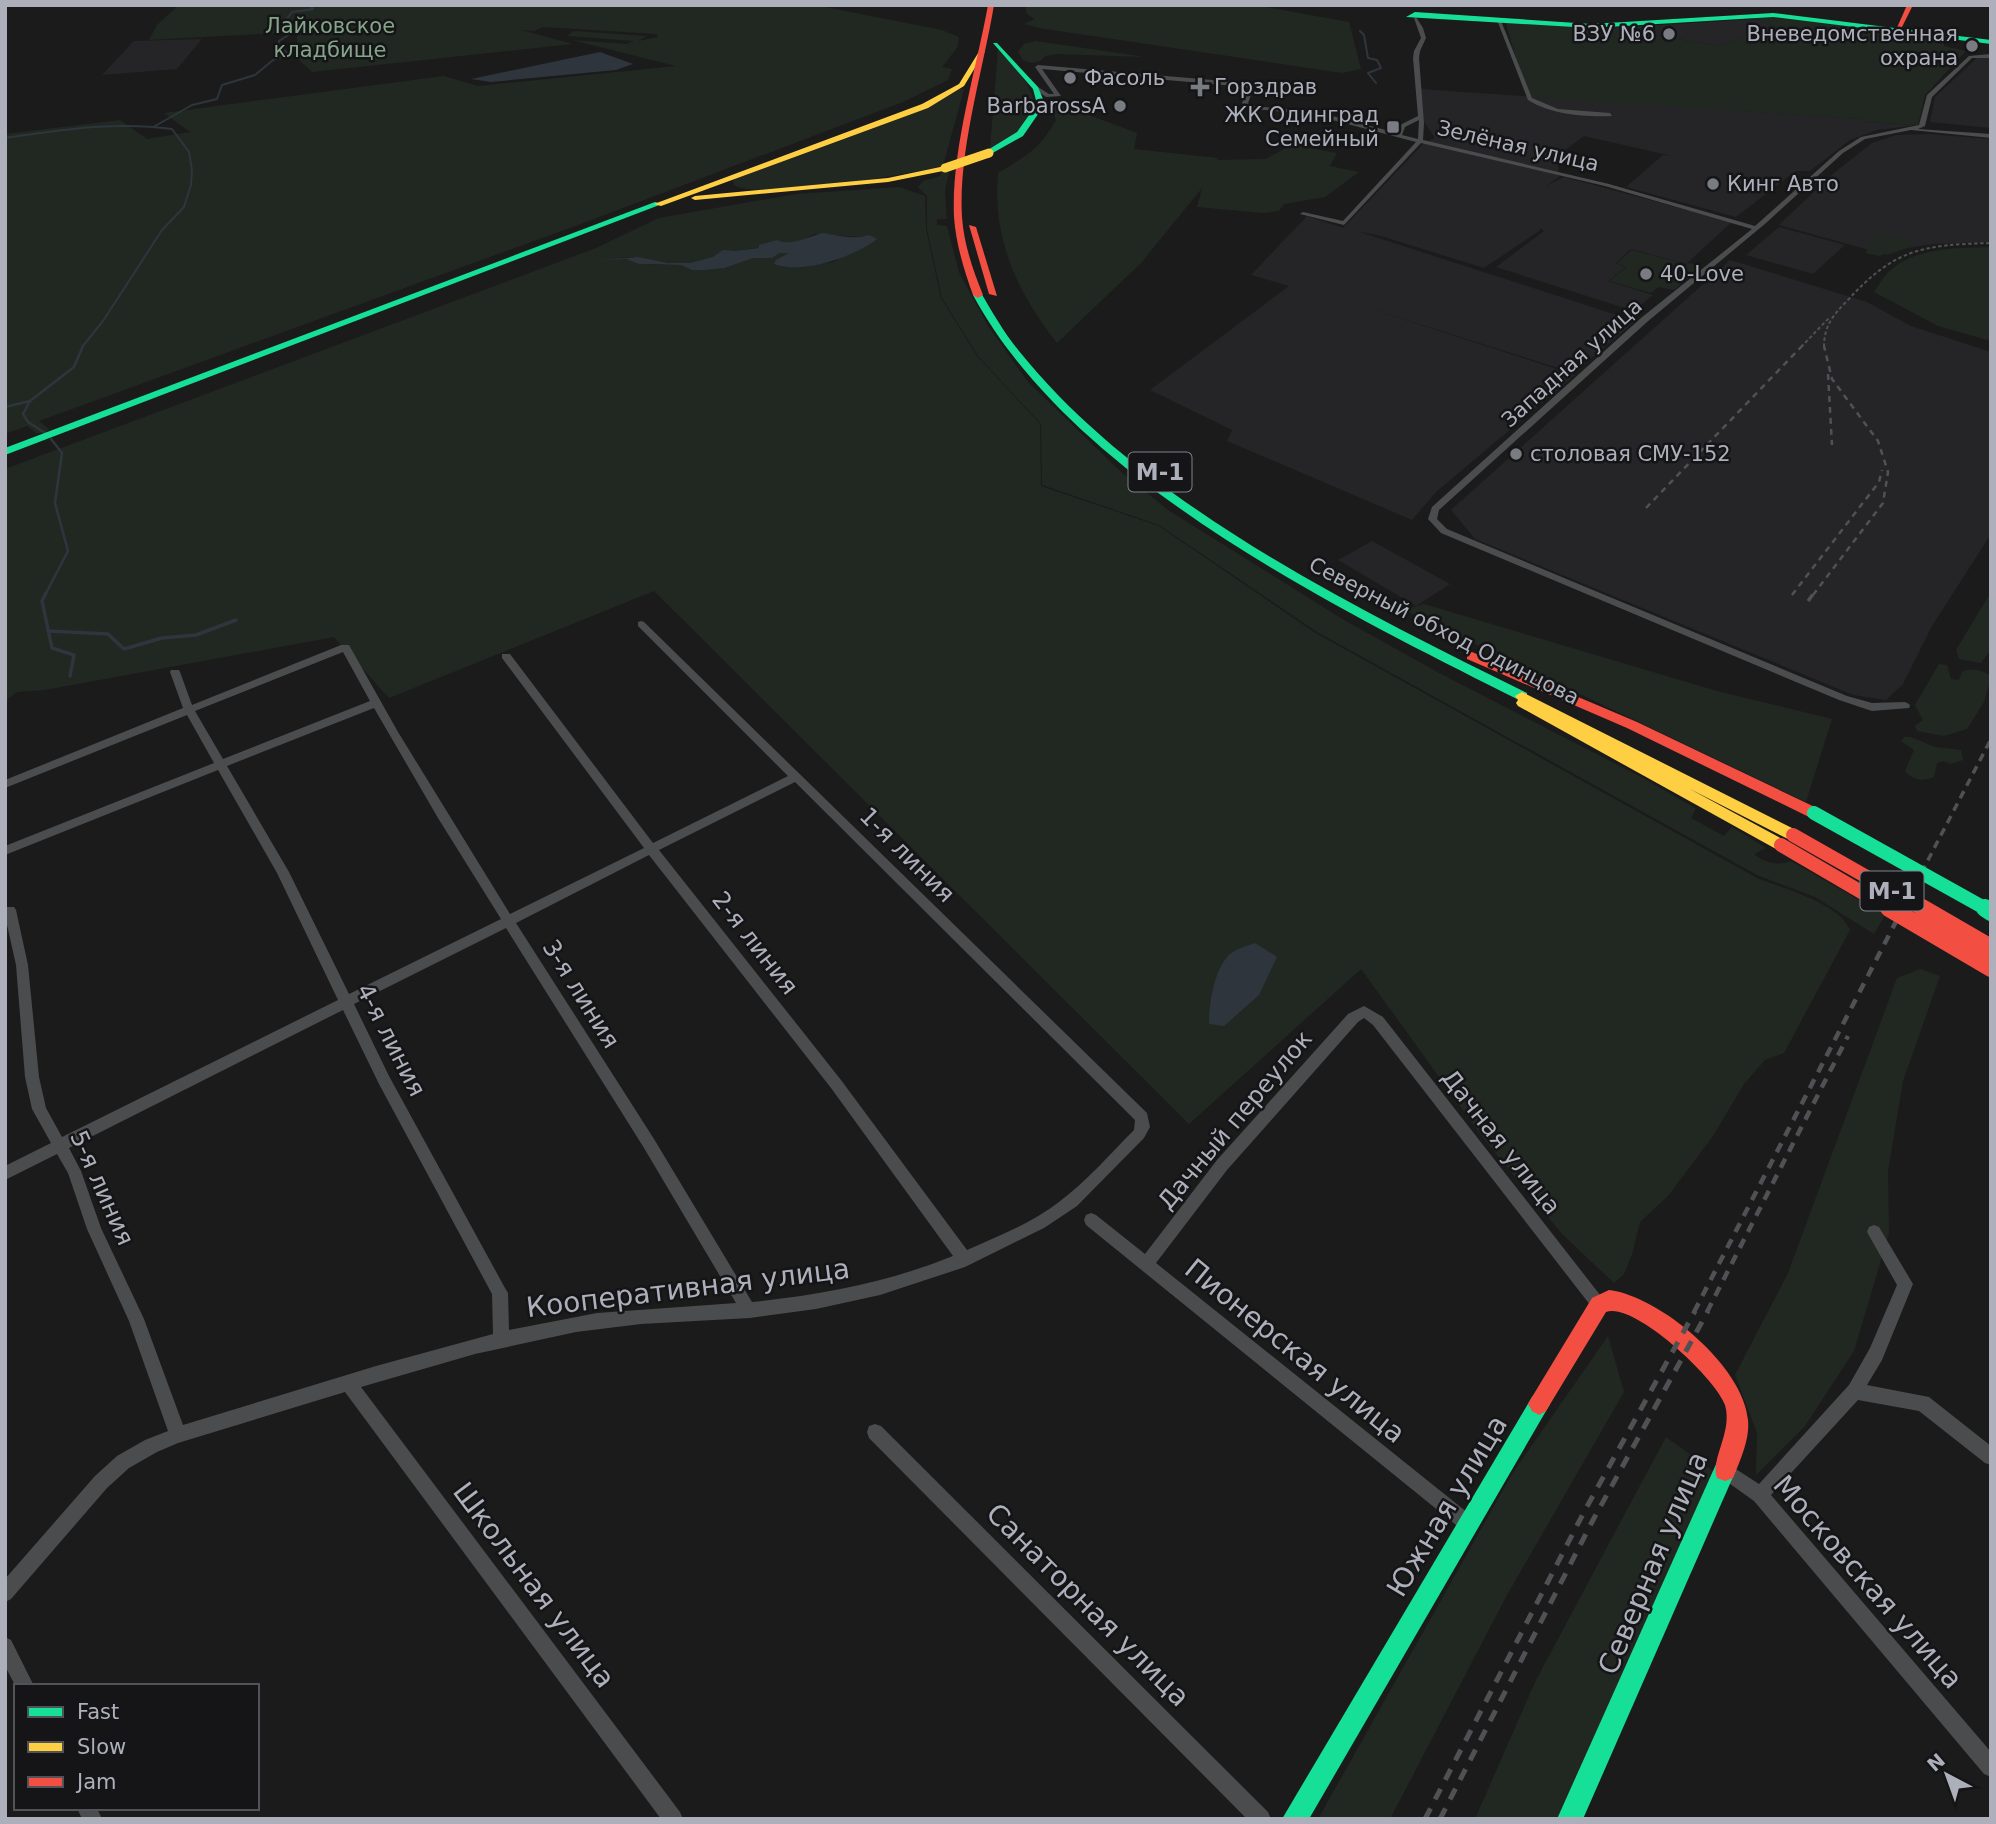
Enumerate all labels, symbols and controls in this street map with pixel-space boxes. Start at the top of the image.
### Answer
park label: Лайковское кладбище [265,14,395,62]
place label: ВЗУ №6 [1572,22,1655,46]
place label: Вневедомственная охрана [1746,22,1958,70]
marker: ВЗУ №6 [1661,26,1677,42]
marker: Вневедомственная охрана [1964,38,1980,54]
place label: Фасоль [1084,66,1165,90]
marker: Фасоль [1062,70,1078,86]
place label: Горздрав [1214,75,1317,99]
marker: Горздрав [1192,79,1208,95]
place label: BarbarossA [987,94,1107,118]
marker: BarbarossA [1112,98,1128,114]
place label: ЖК Одинград Семейный [1225,103,1379,151]
street label: Зелёная улица [1435,116,1601,176]
marker: ЖК Одинград Семейный [1385,119,1401,135]
place label: Кинг Авто [1727,172,1839,196]
marker: Кинг Авто [1705,176,1721,192]
place label: 40-Love [1660,262,1744,286]
marker: 40-Love [1638,266,1654,282]
street label: Западная улица [1497,294,1647,432]
place label: столовая СМУ-152 [1530,442,1731,466]
marker: столовая СМУ-152 [1508,446,1524,462]
road number: М-1 [1128,452,1192,492]
street label: Северный обход Одинцова [1305,552,1583,710]
street label: 1-я линия [854,802,960,908]
road number: М-1 [1860,872,1924,911]
street label: 2-я линия [706,886,804,1000]
street label: 3-я линия [537,935,625,1053]
street label: 4-я линия [351,979,431,1101]
street label: Дачный переулок [1152,1025,1318,1215]
street label: Дачная улица [1436,1064,1566,1220]
street label: 5-я линия [64,1126,140,1250]
street label: Кооперативная улица [524,1252,852,1324]
street label: Пионерская улица [1178,1252,1412,1450]
street label: Южная улица [1380,1409,1514,1603]
street label: Северная улица [1591,1447,1715,1679]
street label: Московская улица [1767,1469,1969,1695]
street label: Школьная улица [446,1476,622,1694]
street label: Санаторная улица [980,1497,1196,1713]
legend [14,1684,259,1810]
text: Fast [77,1700,119,1724]
text: Slow [77,1735,126,1759]
north arrow [1912,1740,1982,1810]
text: N [1923,1749,1949,1776]
text: Jam [75,1770,117,1794]

